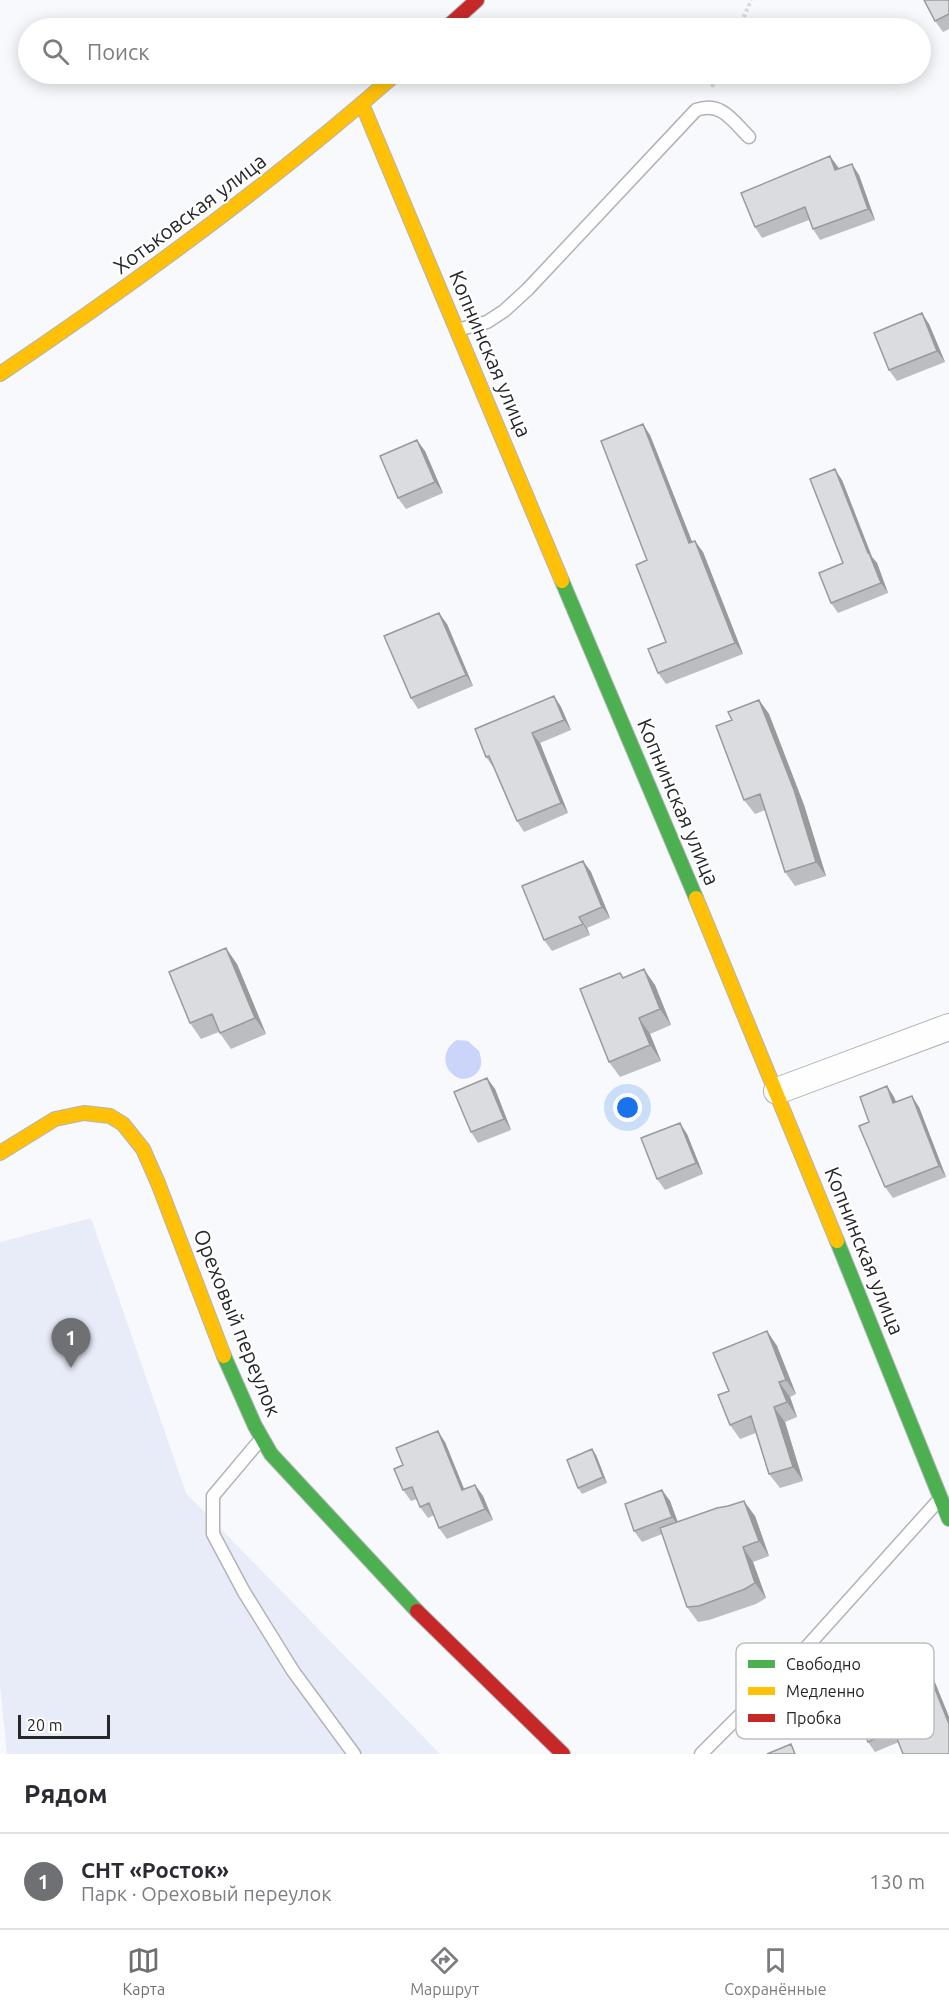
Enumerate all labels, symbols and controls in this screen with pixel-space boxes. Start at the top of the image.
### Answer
search box [18,18,931,84]
icon: search [39,35,72,68]
text: Поиск [87,39,150,64]
street label: Хотьковская улица [109,148,270,278]
street label: Копнинская улица [445,267,537,441]
street label: Копнинская улица [633,715,725,889]
your location [613,1093,642,1122]
street label: Копнинская улица [820,1163,910,1338]
street label: Ореховый переулок [189,1225,287,1420]
pin: 1 [52,1318,90,1368]
legend [736,1643,934,1739]
text: Свободно [786,1655,861,1673]
text: Медленно [786,1682,865,1700]
text: Пробка [786,1709,842,1727]
scale bar [18,1712,110,1740]
text: 20 m [27,1716,63,1734]
text: Рядом [24,1779,108,1808]
text: СНТ «Росток» [81,1857,229,1882]
text: 1 [38,1870,49,1893]
text: 130 m [869,1870,925,1893]
text: Парк · Ореховый переулок [81,1882,332,1905]
tab: Карта [123,1944,165,1998]
tab: Маршрут [410,1944,479,1998]
tab: Сохранённые [724,1944,826,1998]

